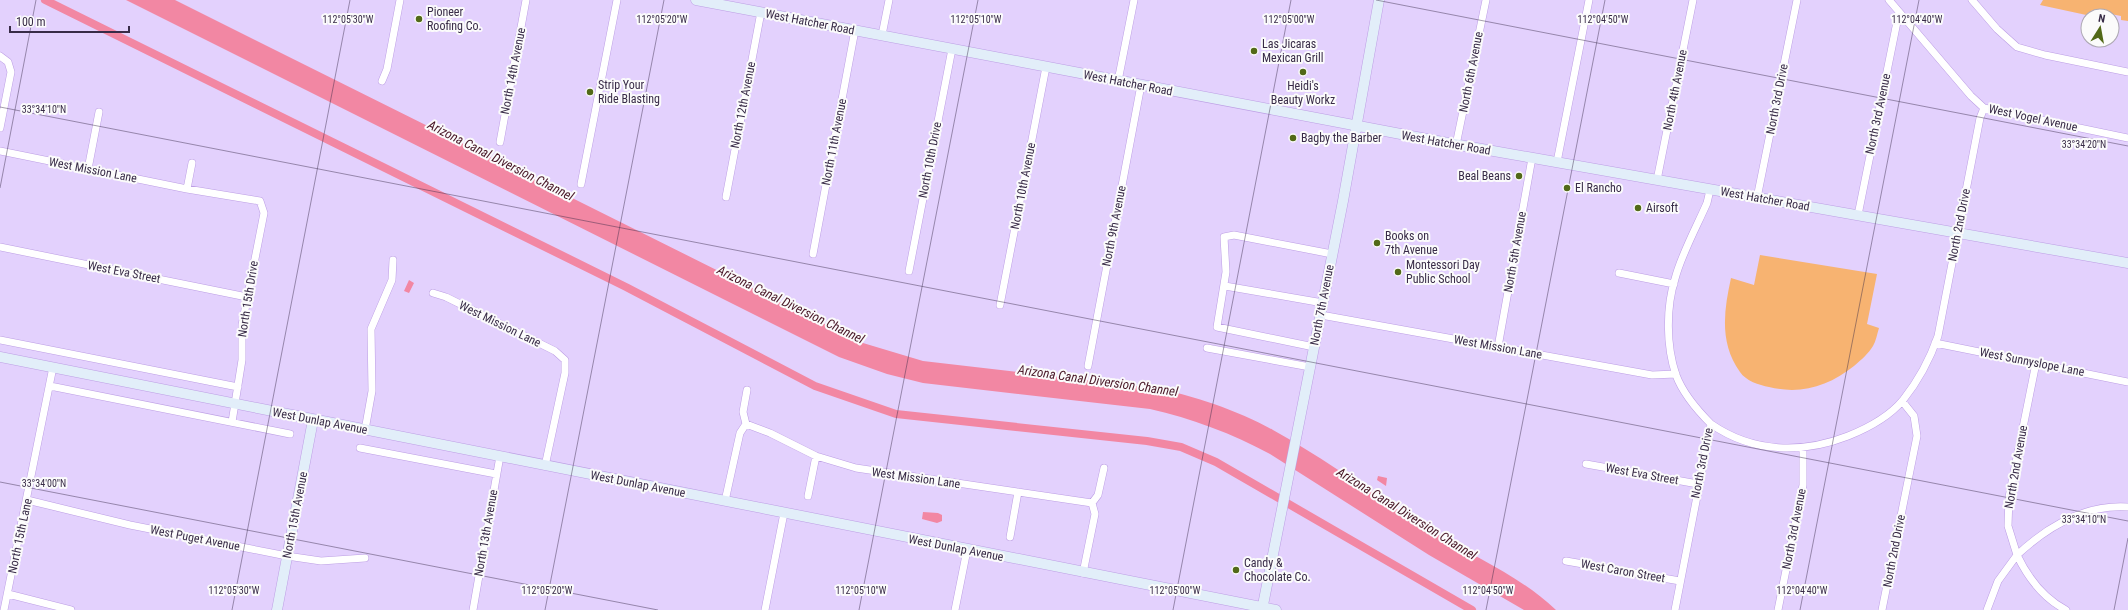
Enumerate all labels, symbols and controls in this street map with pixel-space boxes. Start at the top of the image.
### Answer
place label: Pioneer Roofing Co. [427,5,482,33]
street label: West Hatcher Road [764,6,856,38]
scale bar [10,8,129,34]
north arrow [2080,8,2120,48]
text: N [2097,12,2107,26]
text: 112°05'30"W [323,14,374,25]
marker: Pioneer Roofing Co. [414,14,424,24]
text: 112°05'20"W [637,14,688,25]
text: 112°05'10"W [951,14,1002,25]
text: 112°05'00"W [1264,14,1315,25]
text: 112°04'50"W [1578,14,1629,25]
text: 112°04'40"W [1892,14,1943,25]
text: 100 m [16,15,46,29]
street label: North 14th Avenue [498,26,528,116]
street label: North 6th Avenue [1456,30,1486,114]
place label: Las Jicaras Mexican Grill [1262,37,1324,65]
marker: Las Jicaras Mexican Grill [1249,46,1259,56]
street label: North 4th Avenue [1660,48,1690,132]
street label: North 12th Avenue [728,60,758,150]
street label: North 3rd Drive [1763,62,1791,135]
street label: West Hatcher Road [1082,67,1174,99]
marker: Heidi's Beauty Workz [1298,67,1308,77]
street label: North 3rd Avenue [1863,72,1893,156]
place label: Strip Your Ride Blasting [598,78,660,106]
place label: Heidi's Beauty Workz [1271,79,1335,107]
marker: Strip Your Ride Blasting [585,87,595,97]
street label: North 11th Avenue [819,97,849,187]
street label: West Vogel Avenue [1987,102,2079,134]
text: 33°34'10"N [22,104,66,115]
water label: Arizona Canal Diversion Channel [425,117,577,204]
street label: North 10th Drive [916,120,944,199]
street label: West Hatcher Road [1400,128,1492,158]
place label: Bagby the Barber [1301,131,1382,145]
marker: Bagby the Barber [1288,133,1298,143]
text: 33°34'20"N [2062,139,2106,150]
street label: North 10th Avenue [1008,141,1038,231]
street label: West Mission Lane [48,155,139,185]
place label: Beal Beans [1458,169,1511,183]
marker: Beal Beans [1514,171,1524,181]
place label: El Rancho [1575,181,1622,195]
marker: El Rancho [1562,183,1572,193]
street label: North 9th Avenue [1099,184,1129,268]
street label: West Hatcher Road [1719,184,1811,214]
street label: North 2nd Drive [1945,187,1973,263]
place label: Airsoft [1646,201,1679,215]
marker: Airsoft [1633,203,1643,213]
street label: North 5th Avenue [1501,210,1529,294]
place label: Books on 7th Avenue [1385,229,1438,257]
marker: Books on 7th Avenue [1372,238,1382,248]
street label: West Eva Street [86,258,162,286]
place label: Montessori Day Public School [1406,258,1480,286]
street label: North 15th Drive [235,259,261,338]
water label: Arizona Canal Diversion Channel [714,262,868,347]
street label: North 7th Avenue [1307,263,1337,347]
marker: Montessori Day Public School [1393,267,1403,277]
street label: West Mission Lane [457,298,544,350]
street label: West Mission Lane [1453,332,1544,362]
street label: West Sunnyslope Lane [1978,345,2086,379]
water label: Arizona Canal Diversion Channel [1016,362,1180,399]
street label: West Dunlap Avenue [271,405,369,437]
street label: North 2nd Avenue [2002,424,2030,510]
street label: North 3rd Drive [1688,426,1716,499]
street label: West Eva Street [1604,461,1680,487]
water label: Arizona Canal Diversion Channel [1333,464,1480,563]
street label: West Mission Lane [871,465,962,491]
street label: West Dunlap Avenue [589,468,687,500]
street label: North 15th Avenue [280,470,310,560]
text: 33°34'00"N [22,478,66,489]
street label: North 3rd Avenue [1779,487,1809,571]
street label: North 13th Avenue [471,488,501,578]
street label: North 15th Lane [5,497,35,575]
street label: North 2nd Drive [1880,513,1908,589]
text: 33°34'10"N [2062,514,2106,525]
street label: West Puget Avenue [149,522,241,554]
street label: West Dunlap Avenue [907,532,1005,564]
place label: Candy & Chocolate Co. [1244,556,1311,584]
street label: West Caron Street [1580,557,1667,585]
marker: Candy & Chocolate Co. [1231,565,1241,575]
text: 112°05'30"W [209,585,260,596]
text: 112°05'20"W [522,585,573,596]
text: 112°05'10"W [836,585,887,596]
text: 112°05'00"W [1150,585,1201,596]
text: 112°04'50"W [1463,585,1514,596]
text: 112°04'40"W [1777,585,1828,596]

